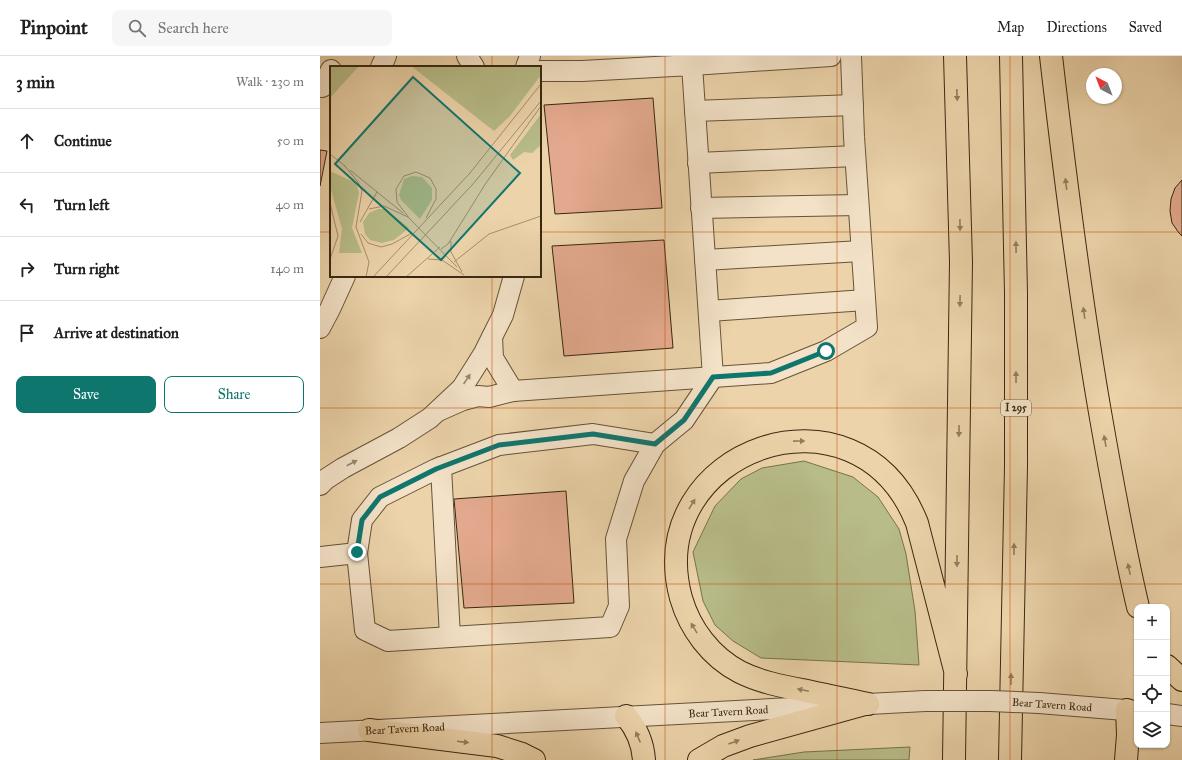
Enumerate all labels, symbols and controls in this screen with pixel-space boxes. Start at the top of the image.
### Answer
search box [112,10,392,46]
text: Pinpoint [20,16,88,39]
icon: search [126,17,148,39]
text: Search here [158,19,229,37]
text: Map [997,19,1024,36]
text: Directions [1046,19,1107,36]
text: Saved [1129,19,1162,36]
inset map [330,66,541,277]
north arrow [1086,68,1122,104]
text: 3 min [16,72,55,93]
text: Walk · 230 m [236,74,304,90]
one-way arrow [954,89,960,102]
icon: ahead [16,130,38,152]
text: Continue [54,132,112,150]
text: 50 m [277,133,304,149]
one-way arrow [1063,178,1069,190]
icon: left [16,194,38,216]
text: Turn left [54,196,110,214]
text: 40 m [275,197,304,213]
one-way arrow [957,219,963,232]
one-way arrow [1013,240,1019,253]
icon: right [16,258,38,280]
text: Turn right [54,260,119,278]
text: 140 m [270,261,304,277]
one-way arrow [957,295,963,308]
one-way arrow [1081,307,1087,319]
icon: arrive [16,322,38,344]
text: Arrive at destination [54,324,179,342]
route start [817,342,835,360]
one-way arrow [1013,370,1019,383]
one-way arrow [463,374,471,385]
button: Save [16,376,156,413]
button: Share [164,376,304,413]
road number: I 295 [1001,400,1031,416]
one-way arrow [956,425,962,438]
one-way arrow [1102,435,1108,447]
one-way arrow [793,437,805,444]
one-way arrow [346,460,358,467]
one-way arrow [689,498,696,510]
one-way arrow [1011,542,1017,555]
route end [348,543,366,561]
one-way arrow [954,555,961,567]
one-way arrow [1126,563,1132,575]
map controls [1134,604,1170,748]
button: + [1134,604,1170,640]
one-way arrow [690,622,697,634]
button: − [1134,640,1170,676]
one-way arrow [1008,673,1015,685]
button: locate [1134,676,1170,712]
one-way arrow [797,687,809,693]
street label: Bear Tavern Road [1012,696,1093,714]
street label: Bear Tavern Road [688,703,769,720]
button: layers [1134,712,1170,748]
street label: Bear Tavern Road [365,720,446,737]
one-way arrow [635,731,641,742]
one-way arrow [457,739,469,745]
one-way arrow [728,739,740,745]

